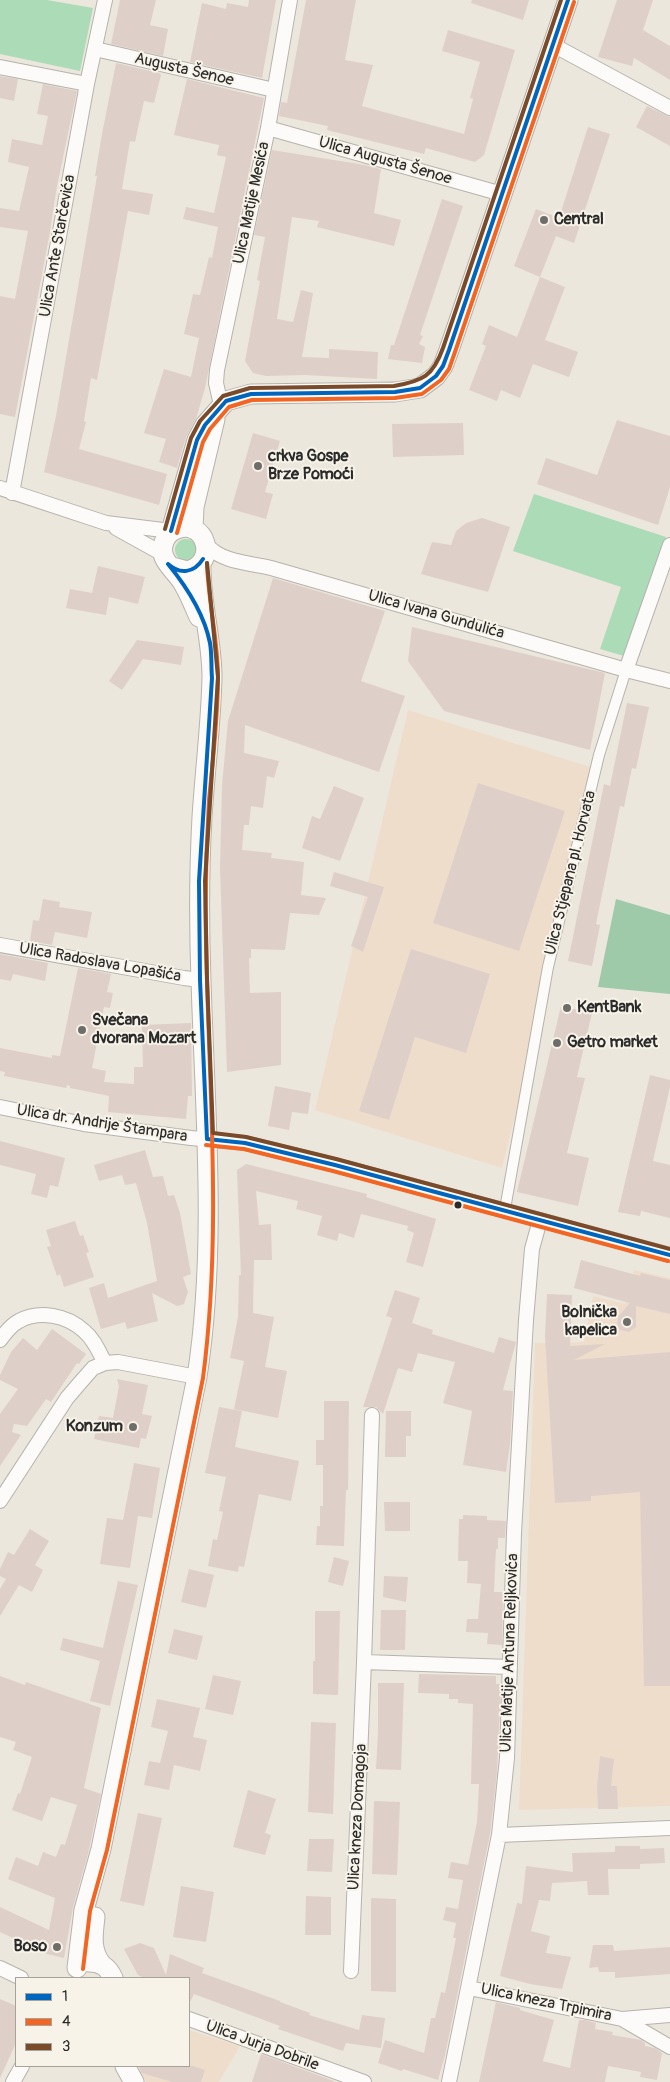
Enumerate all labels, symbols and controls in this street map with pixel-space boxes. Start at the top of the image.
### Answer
street label: Augusta Šenoe [132,49,236,91]
street label: Ulica Augusta Šenoe [316,133,454,189]
street label: Ulica Matije Mesića [230,140,274,266]
street label: Ulica Ante Starčevića [36,173,80,319]
place label: Central [554,210,604,230]
marker: Central [538,214,550,226]
place label: crkva Gospe Brze Pomoći [268,447,353,485]
marker: crkva Gospe Brze Pomoći [252,460,264,472]
street label: Ulica Ivana Gundulića [366,586,506,644]
street label: Ulica Stjepana pl. Horvata [541,789,601,957]
street label: Ulica Radoslava Lopašića [18,939,182,987]
place label: KentBank [577,998,641,1018]
marker: KentBank [561,1002,573,1014]
place label: Svečana dvorana Mozart [92,1011,196,1049]
marker: Svečana dvorana Mozart [76,1024,88,1036]
place label: Getro market [567,1033,658,1053]
marker: Getro market [551,1037,563,1049]
street label: Ulica dr. Andrije Štampara [15,1101,189,1147]
unlabelled marker [453,1200,463,1210]
place label: Bolnička kapelica [561,1303,617,1341]
marker: Bolnička kapelica [621,1316,633,1328]
place label: Konzum [66,1417,123,1437]
marker: Konzum [127,1421,139,1433]
street label: Ulica Matije Antuna Reljkovića [497,1553,523,1753]
street label: Ulica kneza Domagoja [345,1743,371,1891]
place label: Boso [14,1937,47,1957]
marker: Boso [51,1941,63,1953]
legend [15,1977,190,2067]
street label: Ulica kneza Trpimira [479,1980,613,2026]
text: 1 [62,1987,68,2006]
text: 4 [62,2012,71,2031]
street label: Ulica Jurja Dobrile [203,2017,321,2075]
text: 3 [62,2037,70,2056]

